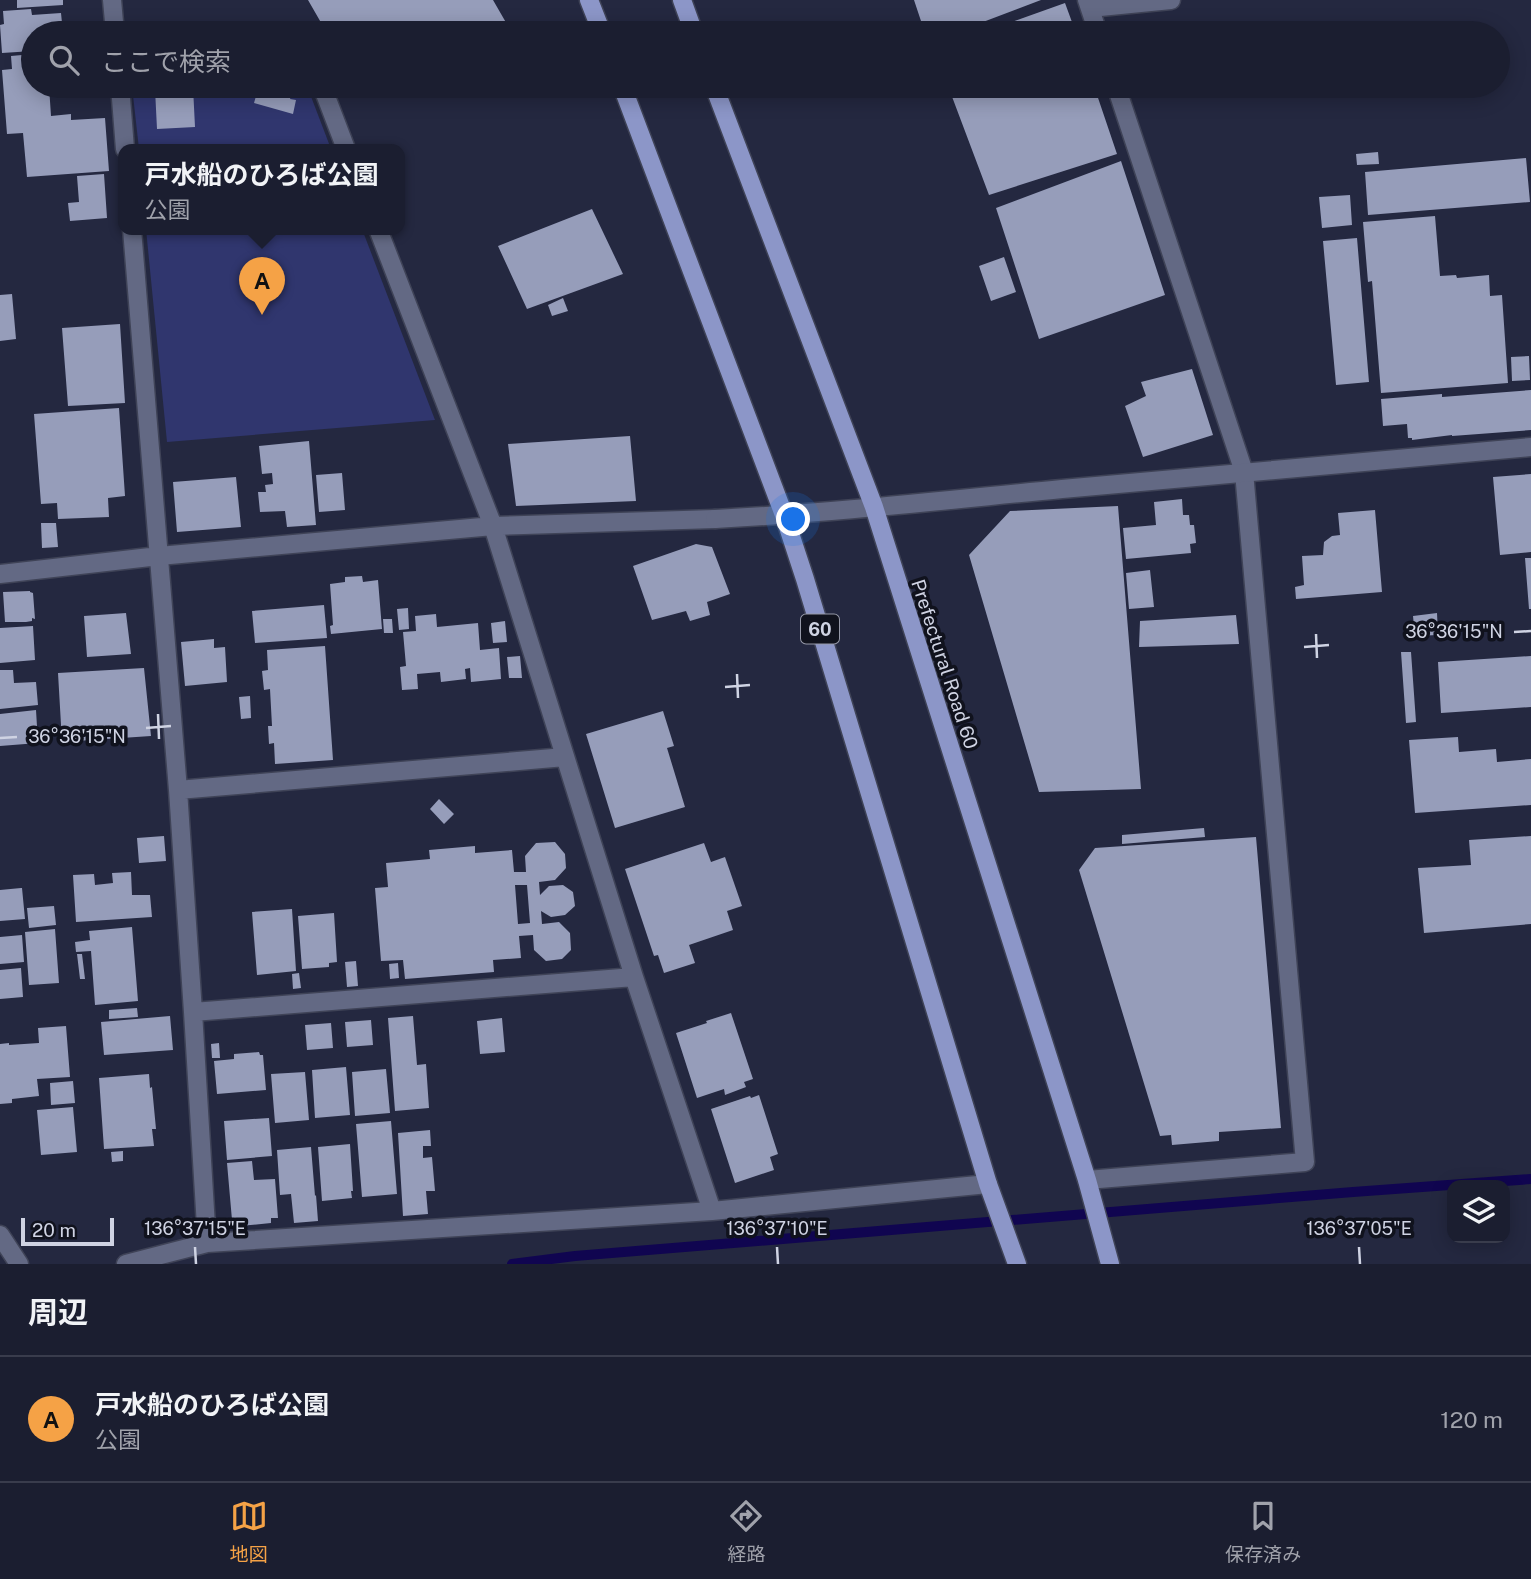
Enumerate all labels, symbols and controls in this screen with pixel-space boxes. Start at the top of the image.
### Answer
search box [21,21,1510,98]
icon: search [45,41,83,79]
text: ここで検索 [101,46,231,77]
popup [118,144,405,235]
text: 戸水船のひろば公園 [144,159,379,190]
text: 公園 [144,196,190,223]
pin: A [239,257,285,315]
your location [776,502,810,536]
street label: Prefectural Road 60 [907,576,983,752]
road number: 60 [801,614,839,644]
text: 36°36'15"N [1405,621,1503,642]
text: 36°36'15"N [28,726,126,747]
map controls [1447,1180,1510,1243]
button: layers [1447,1180,1510,1243]
scale bar [21,1215,114,1247]
text: 136°37'15"E [144,1218,246,1239]
text: 136°37'10"E [726,1218,828,1239]
text: 136°37'05"E [1306,1218,1412,1239]
text: 20 m [32,1219,76,1241]
text: 周辺 [28,1294,88,1330]
text: 戸水船のひろば公園 [95,1389,329,1420]
text: A [43,1406,59,1433]
text: 120 m [1440,1406,1503,1433]
text: 公園 [95,1426,141,1453]
tab: 地図 [230,1497,268,1566]
tab: 経路 [727,1497,765,1566]
tab: 保存済み [1225,1497,1301,1566]

